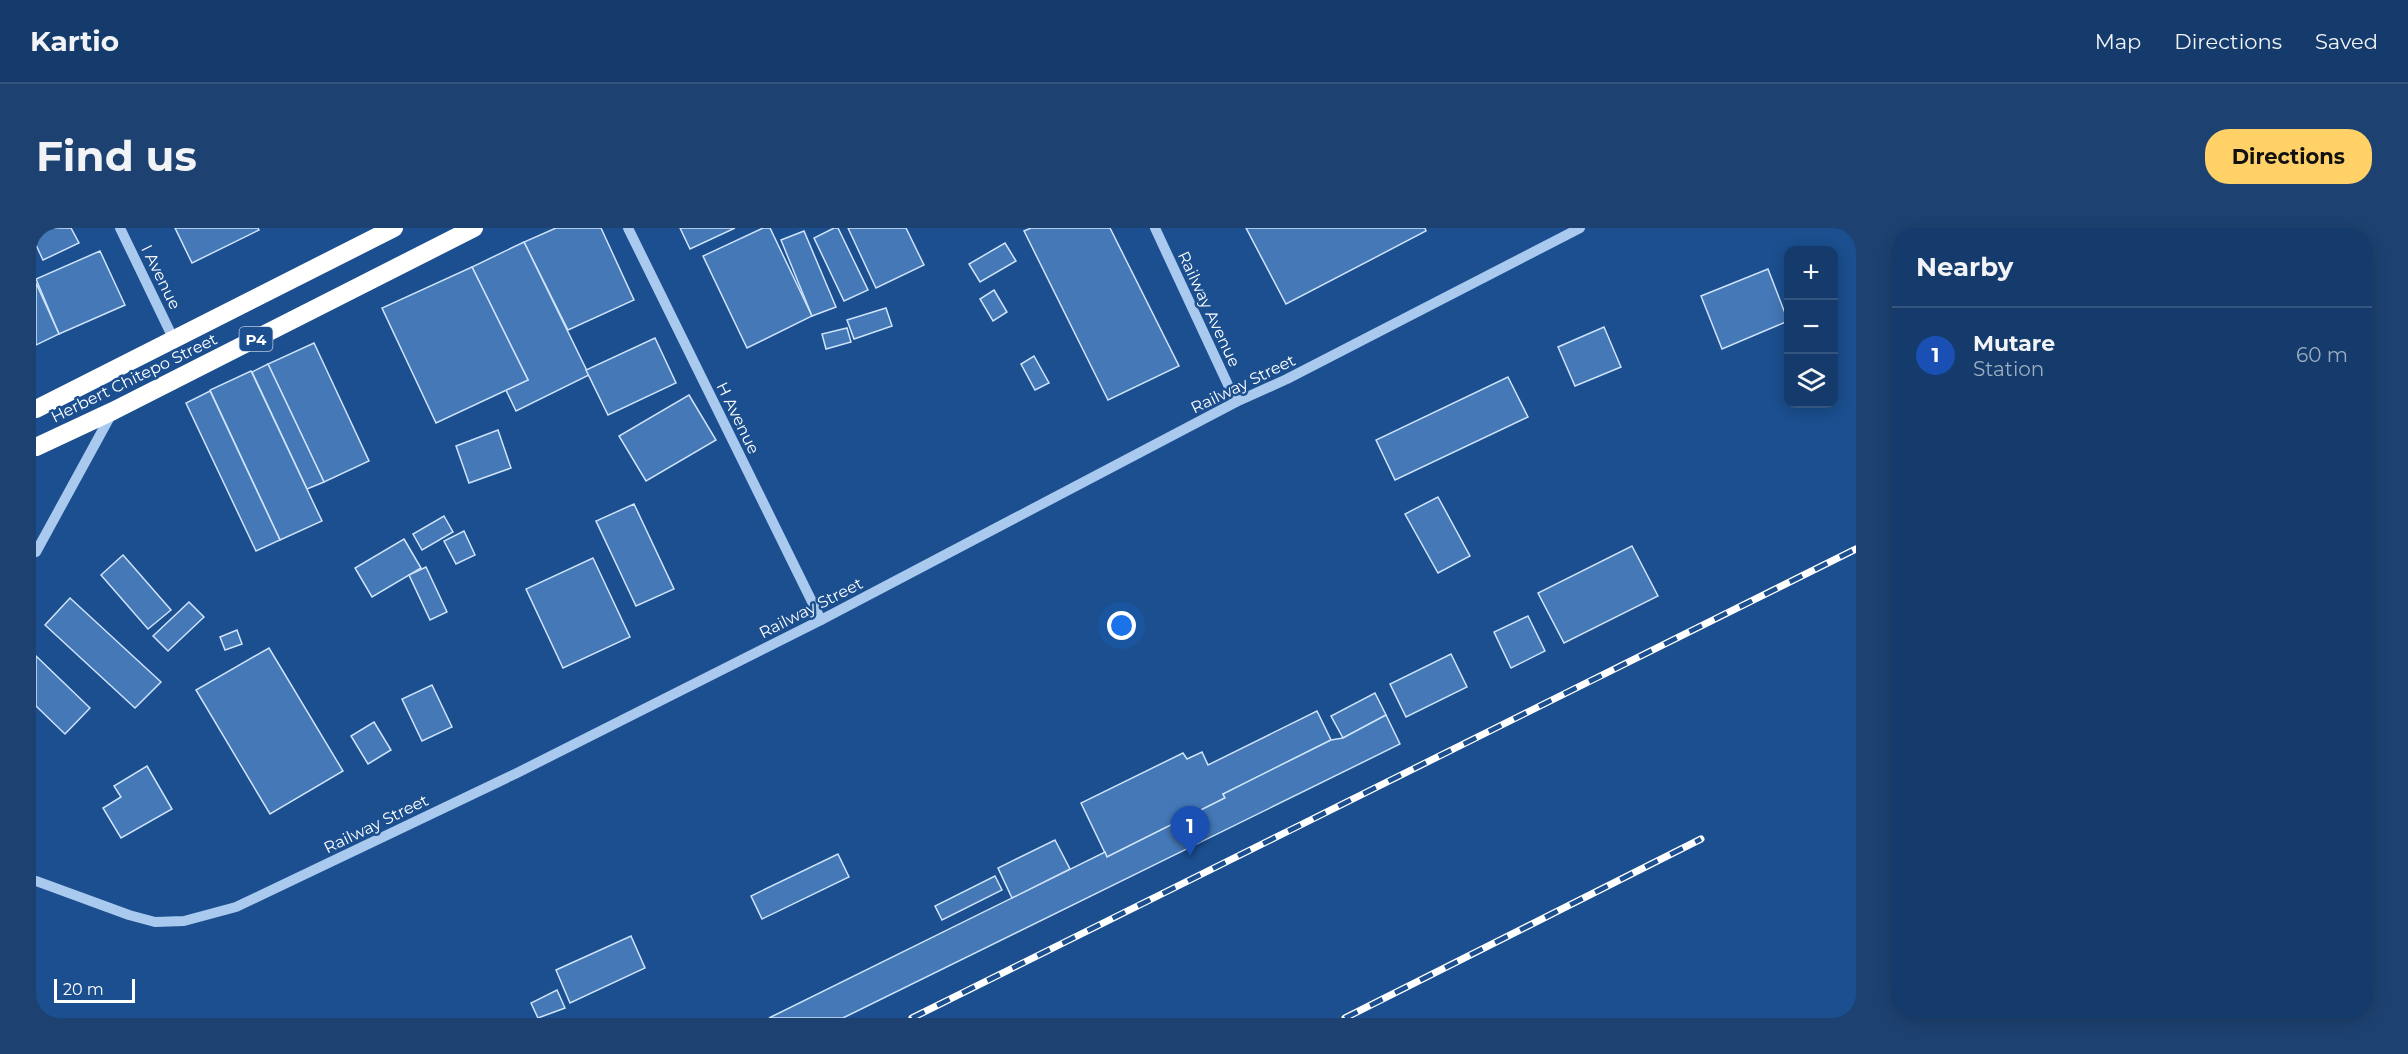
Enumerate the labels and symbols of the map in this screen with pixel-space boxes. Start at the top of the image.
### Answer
street label: I Avenue [137,242,185,312]
street label: Railway Avenue [1174,248,1244,370]
road number: P4 [240,327,272,351]
street label: Herbert Chitepo Street [48,329,221,427]
street label: Railway Street [1188,350,1299,417]
street label: H Avenue [712,379,764,457]
street label: Railway Street [756,574,866,642]
your location [1107,611,1136,640]
street label: Railway Street [321,790,432,857]
pin: 1 [1170,806,1210,856]
scale bar [54,976,135,1004]

